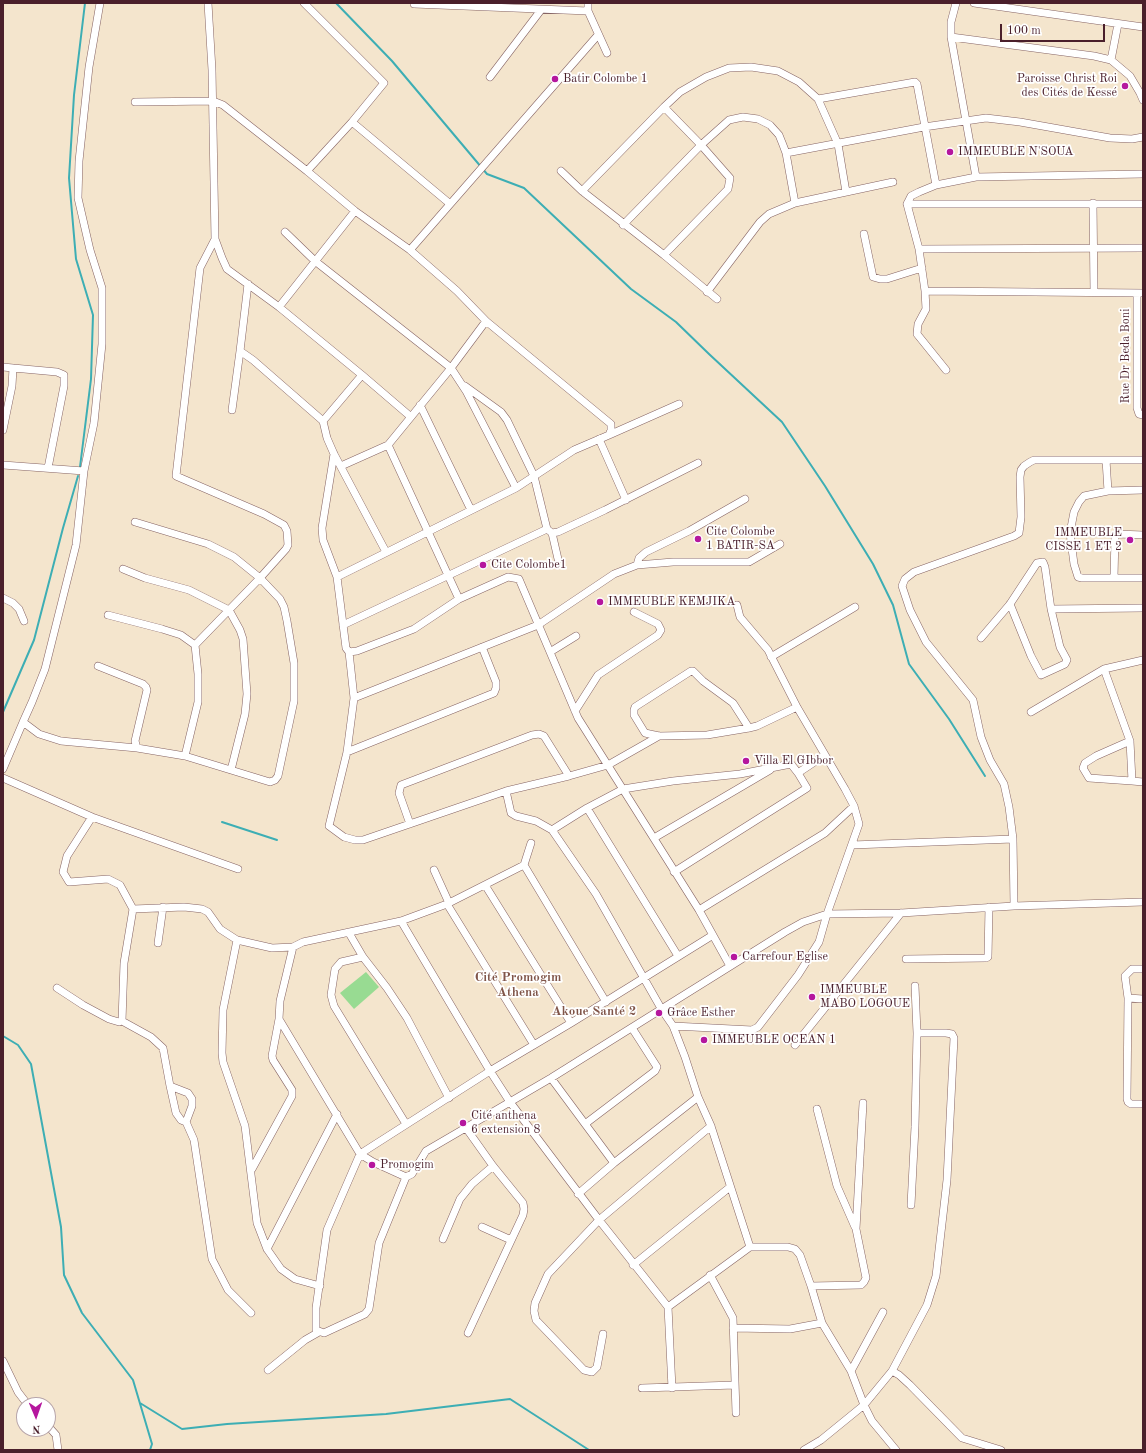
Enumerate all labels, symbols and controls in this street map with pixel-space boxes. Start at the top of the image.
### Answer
scale bar [1002,16,1107,42]
text: 100 m [1007,25,1041,37]
place label: Batir Colombe 1 [563,72,648,86]
place label: Paroisse Christ Roi des Cités de Kessé [1017,72,1117,100]
marker: Batir Colombe 1 [550,74,560,84]
marker: Paroisse Christ Roi des Cités de Kessé [1120,81,1130,91]
place label: IMMEUBLE N'SOUA [958,145,1073,159]
marker: IMMEUBLE N'SOUA [945,147,955,157]
street label: Rue Dr Beda Boni [1119,309,1133,403]
place label: Cite Colombe 1 BATIR-SA [706,525,775,553]
place label: IMMEUBLE CISSE 1 ET 2 [1045,526,1122,554]
marker: Cite Colombe 1 BATIR-SA [693,534,703,544]
marker: IMMEUBLE CISSE 1 ET 2 [1125,535,1135,545]
place label: Cite Colombe1 [491,558,567,572]
marker: Cite Colombe1 [478,560,488,570]
place label: IMMEUBLE KEMJIKA [608,595,735,609]
marker: IMMEUBLE KEMJIKA [595,597,605,607]
place label: Villa El GIbbor [754,754,833,768]
marker: Villa El GIbbor [741,756,751,766]
place label: Carrefour Eglise [742,950,828,964]
marker: Carrefour Eglise [729,952,739,962]
district label: Cité Promogim Athena [475,970,561,1001]
place label: IMMEUBLE MABO LOGOUE [820,983,910,1011]
marker: IMMEUBLE MABO LOGOUE [807,992,817,1002]
district label: Akoue Santé 2 [552,1004,636,1020]
place label: Grâce Esther [667,1006,735,1020]
marker: Grâce Esther [654,1008,664,1018]
place label: IMMEUBLE OCEAN 1 [712,1033,836,1047]
marker: IMMEUBLE OCEAN 1 [699,1035,709,1045]
place label: Cité anthena 6 extension 8 [471,1109,540,1137]
marker: Cité anthena 6 extension 8 [458,1118,468,1128]
place label: Promogim [380,1158,434,1172]
marker: Promogim [367,1160,377,1170]
north arrow [16,1397,56,1437]
text: N [32,1423,41,1434]

